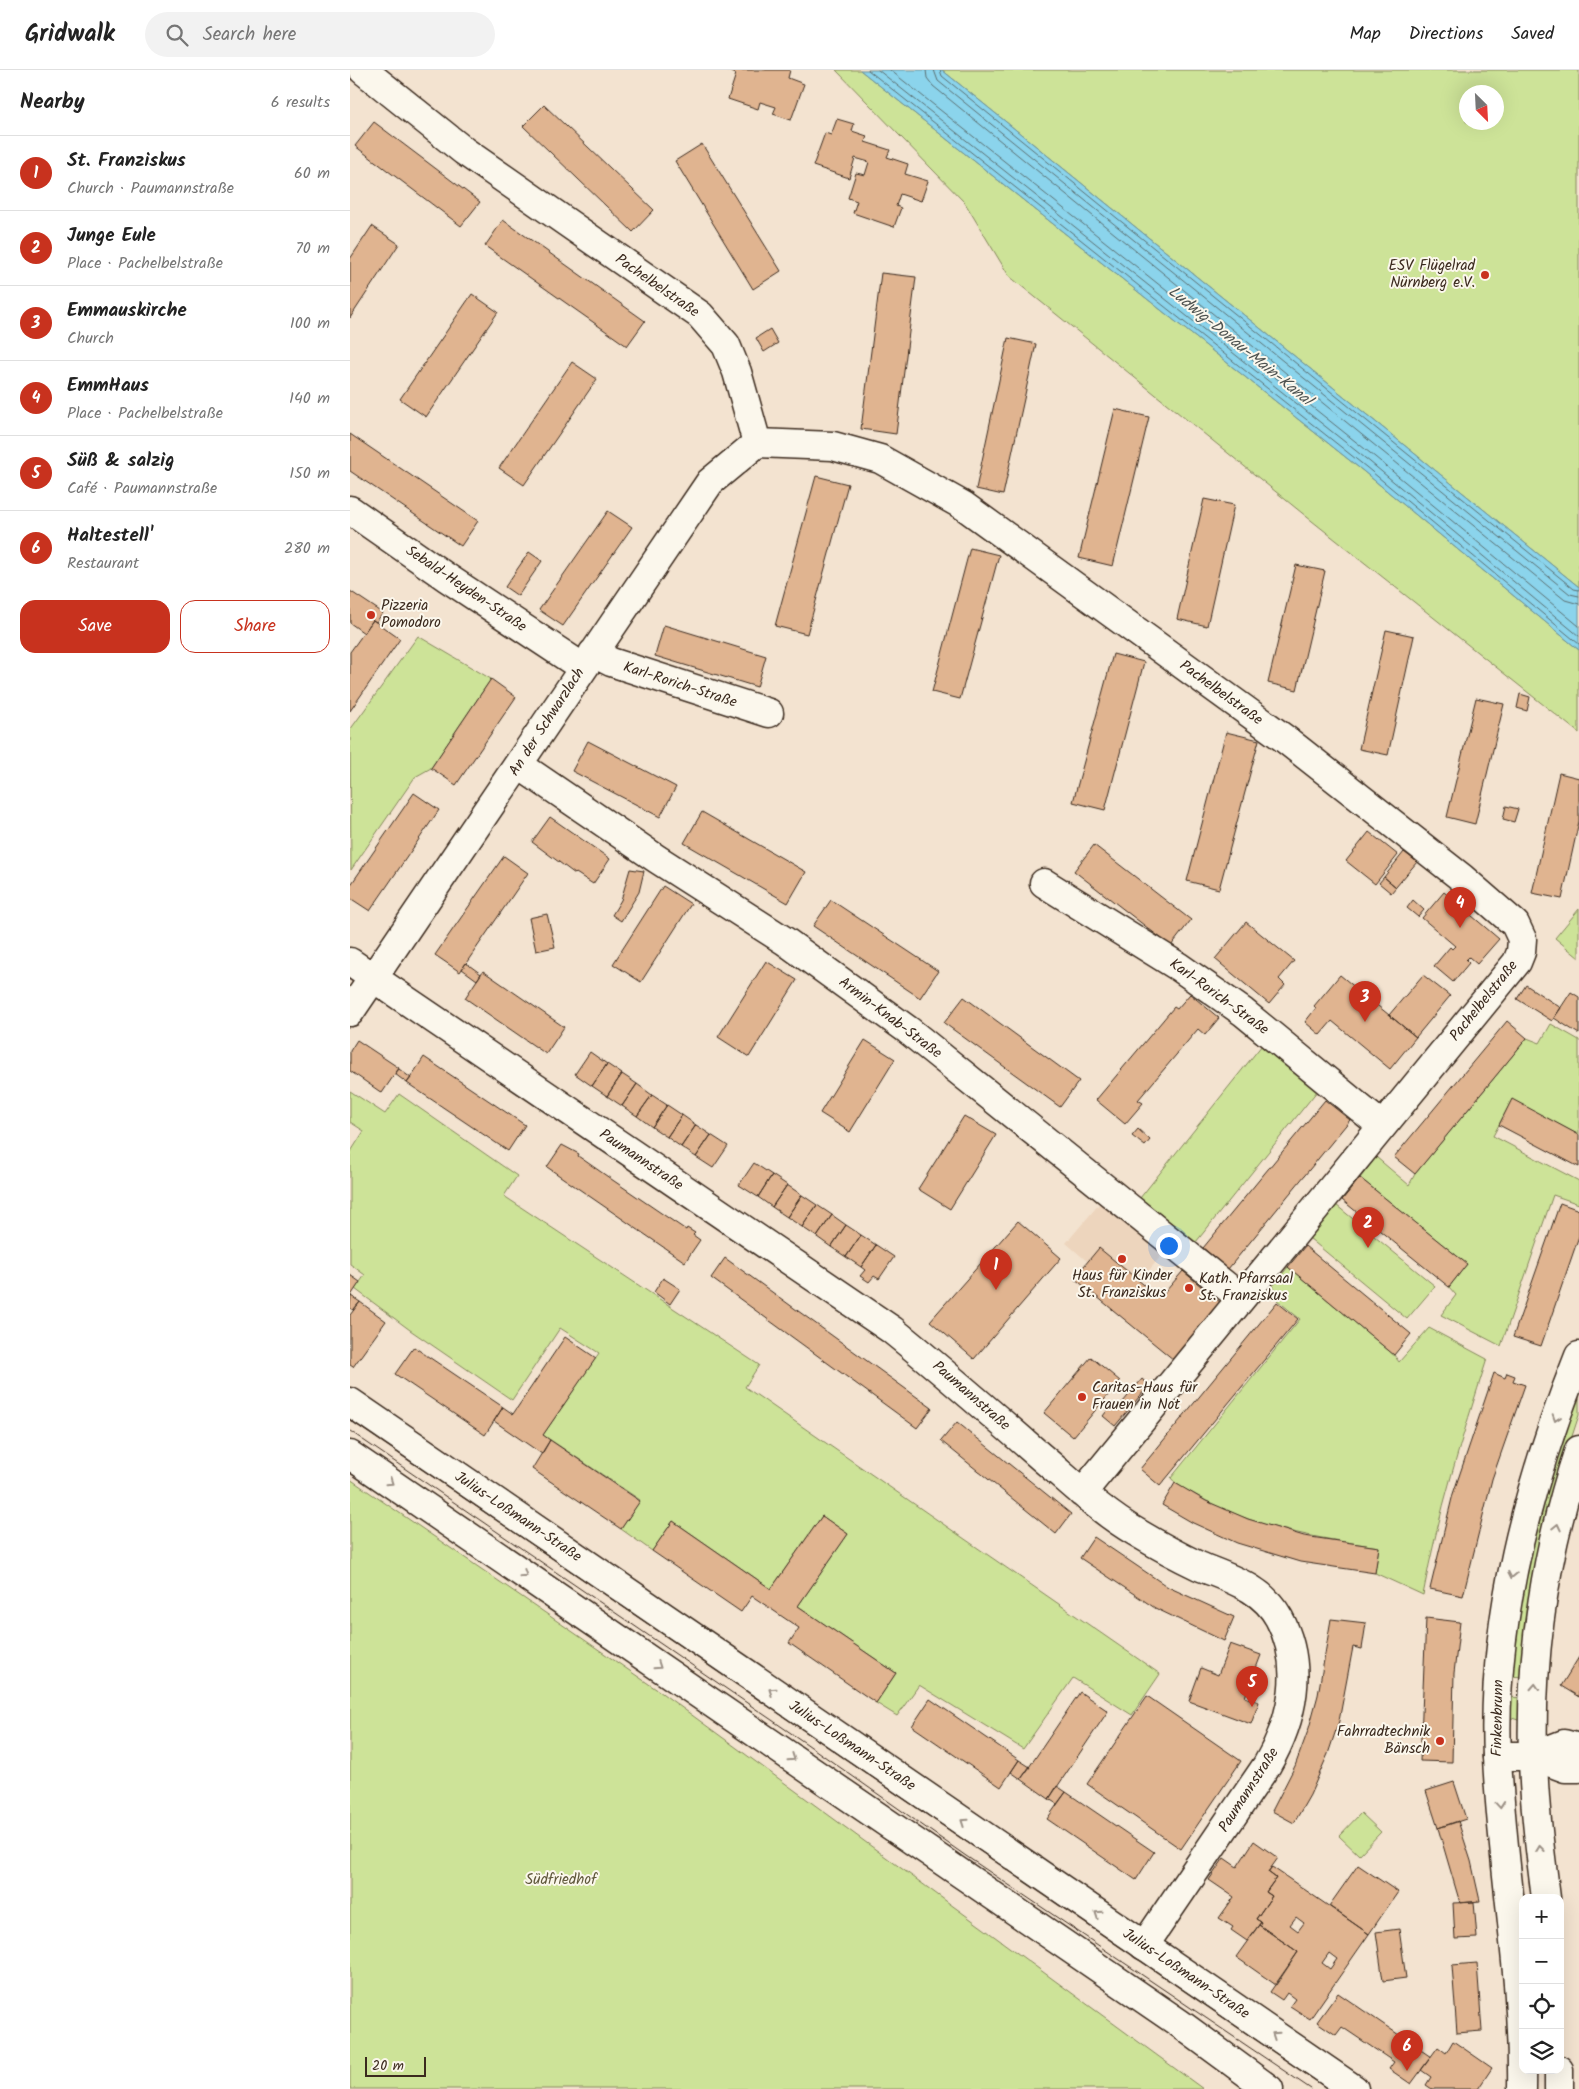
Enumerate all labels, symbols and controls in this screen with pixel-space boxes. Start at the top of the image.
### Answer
search box [145,12,495,57]
text: Gridwalk [25,15,115,54]
text: Search here [203,20,296,50]
text: Map [1349,20,1381,49]
text: Directions [1409,20,1483,49]
text: Saved [1511,20,1554,49]
icon: search [163,21,191,49]
north arrow [1459,85,1504,130]
text: Nearby [20,86,85,119]
text: 6 results [271,90,330,115]
text: St. Franziskus [67,146,186,176]
text: 1 [34,161,38,186]
text: 60 m [294,161,330,186]
text: Church · Paumannstraße [67,176,234,201]
text: Junge Eule [67,221,156,251]
text: 2 [31,236,41,261]
text: 70 m [295,236,330,261]
street label: Pachelbelstraße [610,248,704,324]
text: Place · Pachelbelstraße [67,251,223,276]
place label: ESV Flügelrad Nürnberg e.V. [1389,254,1476,295]
marker: ESV Flügelrad Nürnberg e.V. [1479,269,1491,281]
water label: Ludwig-Donau-Main-Kanal [1162,280,1320,414]
text: Emmauskirche [67,296,187,326]
text: 3 [32,311,40,336]
text: 100 m [290,311,330,336]
text: Church [67,326,114,351]
text: EmmHaus [67,371,149,401]
text: 4 [32,386,40,411]
text: 140 m [289,386,330,411]
text: Place · Pachelbelstraße [67,401,223,426]
text: Süß & salzig [67,446,174,476]
text: 5 [32,461,40,486]
text: 150 m [289,461,330,486]
text: Café · Paumannstraße [67,476,217,501]
text: Haltestell' [67,521,153,551]
text: 6 [32,536,40,561]
text: 280 m [284,536,330,561]
street label: Sebald-Heyden-Straße [400,539,532,639]
text: Restaurant [67,551,139,576]
place label: Pizzeria Pomodoro [381,594,441,635]
button: Save [20,600,170,653]
button: Share [180,600,330,653]
marker: Pizzeria Pomodoro [365,609,377,621]
street label: Pachelbelstraße [1174,654,1268,732]
street label: Karl-Rorich-Straße [620,655,740,715]
street label: An der Schwarzlach [503,663,591,781]
pin: 4 [1444,887,1476,928]
street label: Karl-Rorich-Straße [1164,952,1274,1042]
street label: Pachelbelstraße [1444,955,1524,1047]
street label: Armin-Knab-Straße [833,971,947,1065]
pin: 3 [1349,981,1381,1022]
street label: Paumannstraße [594,1123,688,1197]
pin: 2 [1352,1207,1384,1248]
your location [1156,1233,1182,1259]
pin: 1 [980,1249,1012,1290]
marker: Haus für Kinder St. Franziskus [1116,1253,1128,1265]
place label: Haus für Kinder St. Franziskus [1072,1264,1173,1305]
place label: Kath. Pfarrsaal St. Franziskus [1199,1267,1294,1308]
marker: Kath. Pfarrsaal St. Franziskus [1183,1282,1195,1294]
street label: Paumannstraße [926,1355,1016,1437]
place label: Caritas-Haus für Frauen in Not [1092,1376,1198,1417]
marker: Caritas-Haus für Frauen in Not [1076,1391,1088,1403]
one-way arrow [1551,1414,1561,1422]
street label: Julius-Loßmann-Straße [450,1465,587,1569]
one-way arrow [385,1476,394,1485]
one-way arrow [1551,1522,1562,1531]
one-way arrow [519,1568,528,1577]
one-way arrow [1507,1570,1518,1579]
one-way arrow [653,1660,662,1669]
pin: 5 [1236,1666,1268,1707]
street label: Finkenbrunn [1485,1679,1511,1757]
one-way arrow [1529,1683,1540,1691]
one-way arrow [768,1688,778,1697]
street label: Julius-Loßmann-Straße [784,1694,921,1798]
place label: Fahrradtechnik Bänsch [1337,1720,1431,1761]
marker: Fahrradtechnik Bänsch [1434,1735,1446,1747]
street label: Paumannstraße [1212,1743,1286,1837]
one-way arrow [787,1751,796,1761]
one-way arrow [1494,1801,1505,1809]
one-way arrow [960,1819,969,1828]
one-way arrow [1535,1845,1546,1853]
park label: Südfriedhof [525,1868,598,1892]
map controls [1519,1894,1564,2074]
button: + [1519,1894,1564,1939]
one-way arrow [1094,1911,1104,1920]
street label: Julius-Loßmann-Straße [1118,1922,1255,2026]
button: − [1519,1939,1564,1984]
button: locate [1519,1984,1564,2029]
button: layers [1519,2029,1564,2074]
pin: 6 [1391,2030,1423,2071]
one-way arrow [1271,2032,1281,2041]
scale bar [365,2054,426,2077]
text: 20 m [372,2055,404,2077]

